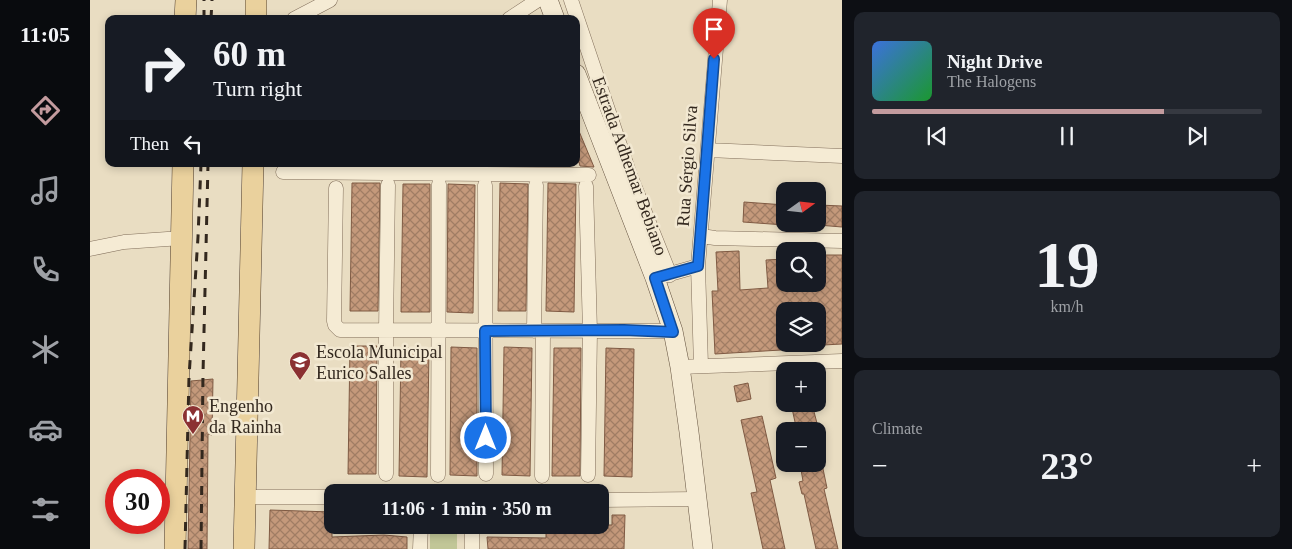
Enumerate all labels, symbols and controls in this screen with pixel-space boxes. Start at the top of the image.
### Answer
pin [693,8,735,59]
icon: arrive [700,15,728,43]
text: 11:05 [20,22,70,47]
icon: right [130,35,195,100]
text: 60 m [213,35,286,74]
text: Night Drive [947,51,1043,72]
text: The Halogens [947,73,1036,90]
street label: Estrada Adhemar Bebiano [588,74,672,258]
text: Turn right [213,76,302,101]
icon: directions [28,93,63,128]
street label: Rua Sérgio Silva [673,105,701,227]
icon: previous [923,122,951,150]
icon: pause [1053,122,1081,150]
icon: next [1183,122,1211,150]
icon: left [179,130,207,158]
text: Then [130,133,169,154]
icon: music [28,173,63,208]
north arrow [776,182,826,232]
map controls [776,182,826,472]
text: 19 [1035,229,1100,301]
button: search [776,242,826,292]
icon: phone [28,252,63,287]
text: km/h [1051,298,1083,315]
button: layers [776,302,826,352]
icon: climate [28,332,63,367]
place label: Escola Municipal Eurico Salles [316,342,442,383]
school or university icon: Escola Municipal Eurico Salles [288,350,312,381]
button: + [776,362,826,412]
place label: Engenho da Rainha [209,396,281,437]
metro station icon: Engenho da Rainha [181,404,205,435]
position arrow [459,411,511,463]
icon: car [28,412,63,447]
text: Climate [872,420,923,437]
button: − [776,422,826,472]
text: 23° [1040,445,1094,487]
text: − [872,450,888,481]
text: + [1246,450,1262,481]
speed limit sign: 30 [105,469,170,534]
icon: filters [28,492,63,527]
text: 11:06 · 1 min · 350 m [382,498,551,519]

